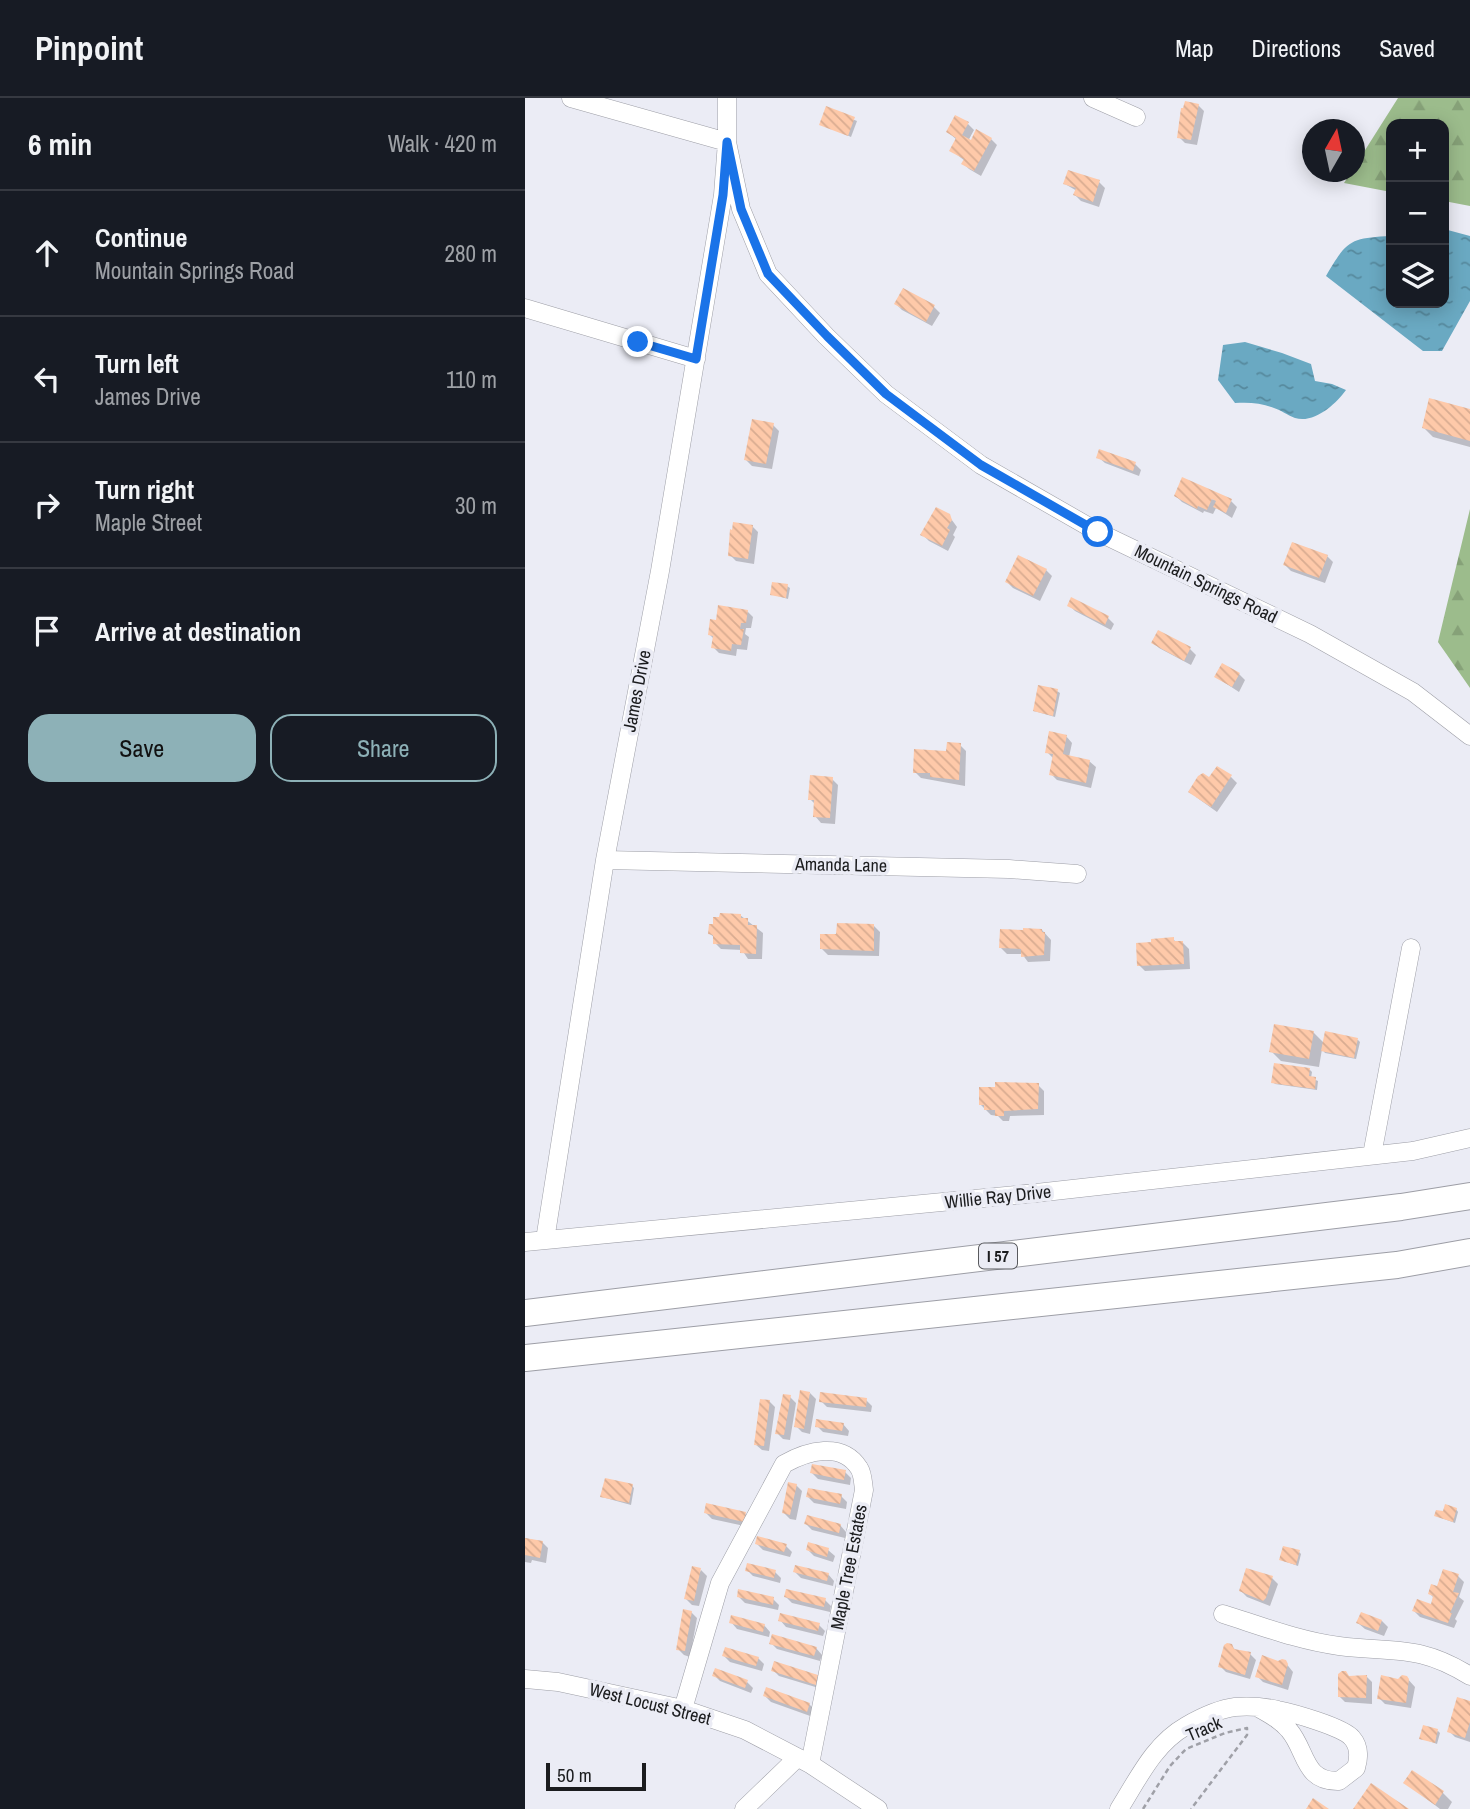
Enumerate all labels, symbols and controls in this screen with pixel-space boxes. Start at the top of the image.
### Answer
text: Pinpoint [35,26,143,70]
text: Map [1175,32,1213,64]
text: Directions [1251,32,1341,64]
text: Saved [1379,32,1435,64]
north arrow [1302,119,1365,182]
map controls [1386,119,1449,308]
button: + [1386,119,1449,182]
text: 6 min [28,124,92,164]
text: Walk · 420 m [388,128,497,159]
button: − [1386,182,1449,245]
text: Continue [95,220,187,255]
icon: ahead [28,234,66,272]
text: 280 m [445,238,497,269]
button: layers [1386,245,1449,308]
text: Mountain Springs Road [95,255,294,286]
route end [622,326,653,357]
text: Turn left [95,346,179,381]
icon: left [28,360,66,398]
text: 110 m [446,364,497,395]
text: James Drive [95,381,201,412]
text: Turn right [95,472,194,507]
icon: right [28,486,66,524]
text: 30 m [455,490,497,521]
text: Maple Street [95,507,202,538]
route start [1082,516,1113,547]
street label: Mountain Springs Road [1131,538,1282,629]
icon: arrive [28,612,66,650]
text: Arrive at destination [95,614,301,649]
street label: James Drive [616,648,657,734]
button: Save [28,714,256,782]
button: Share [270,714,497,782]
street label: Amanda Lane [794,851,887,878]
street label: Willie Ray Drive [944,1178,1052,1215]
road number: I 57 [979,1244,1017,1268]
street label: Maple Tree Estates [824,1502,873,1632]
street label: West Locust Street [587,1676,714,1731]
street label: Track [1182,1710,1226,1747]
scale bar [546,1760,646,1792]
text: 50 m [557,1762,592,1788]

